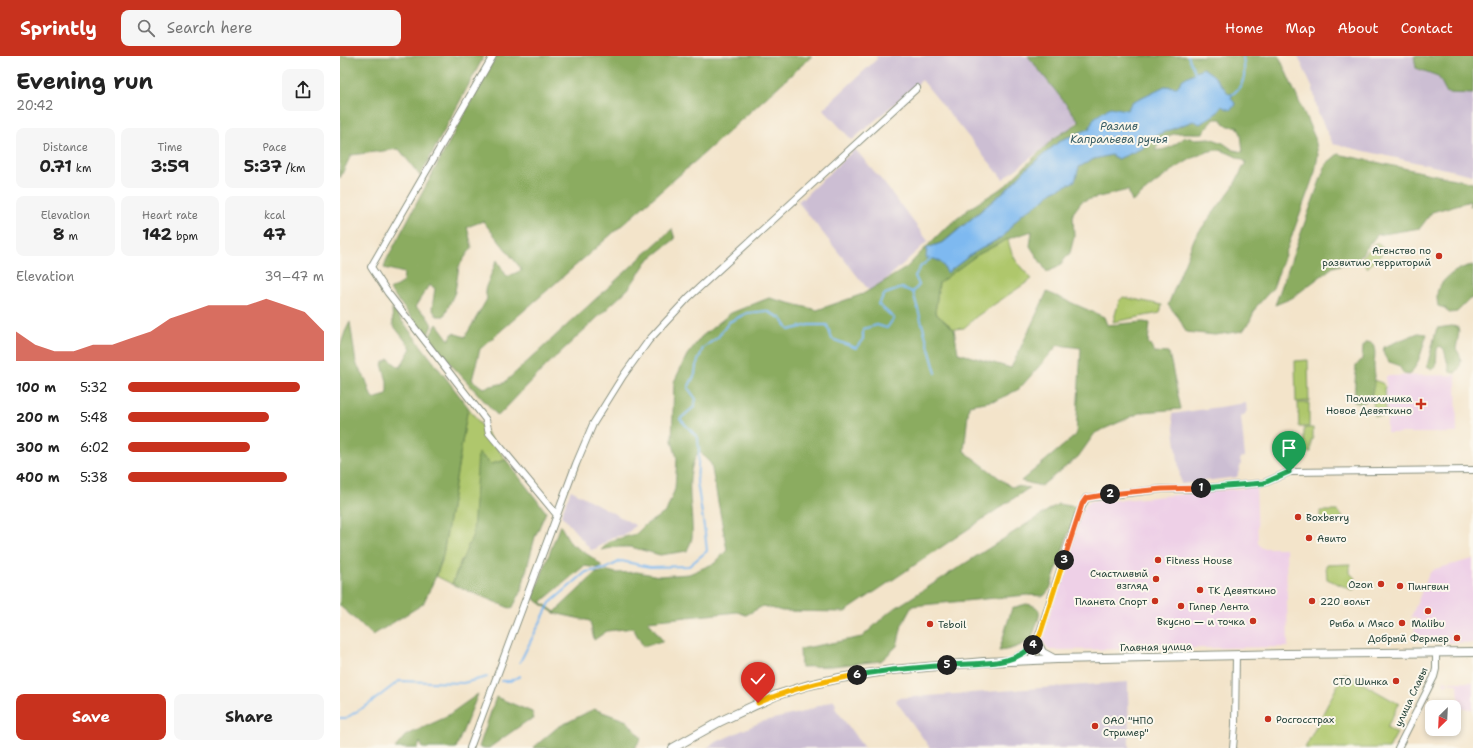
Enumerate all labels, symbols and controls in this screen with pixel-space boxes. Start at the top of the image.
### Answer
search box [121,10,401,46]
text: Sprintly [20,16,97,41]
icon: search [135,17,157,39]
text: Search here [167,18,252,38]
text: Home [1225,19,1264,37]
text: Map [1286,19,1316,37]
text: About [1338,19,1379,37]
text: Contact [1401,19,1453,37]
text: Evening run [16,67,153,96]
button: share [282,69,324,111]
text: 20:42 [16,97,54,114]
water label: Разлив Капральева ручья [1070,119,1168,147]
text: Distance [43,140,88,155]
text: Time [157,140,183,155]
text: Pace [263,140,287,155]
text: 0.71 [39,155,72,177]
text: 3:59 [150,155,190,177]
text: 5:37 [244,155,282,177]
text: km [72,161,91,176]
text: /km [282,161,305,176]
text: Elevation [41,208,90,223]
text: Heart rate [142,208,198,223]
text: kcal [264,208,285,223]
text: 8 [53,223,65,245]
text: 142 [142,223,172,245]
text: 47 [263,223,286,245]
text: m [65,229,78,244]
text: bpm [172,229,198,244]
place label: Агенство по развитию территорий [1322,244,1431,269]
marker: Агенство по развитию территорий [1434,251,1444,261]
text: Elevation [16,268,74,285]
text: 39–47 m [264,268,324,285]
text: 100 m [16,379,56,396]
text: 5:32 [80,379,108,396]
place label: Поликлиника Новое Девяткино [1326,392,1413,417]
marker: Поликлиника Новое Девяткино [1415,398,1427,410]
text: 200 m [16,409,59,426]
text: 5:48 [80,409,108,426]
pin [1272,431,1306,472]
icon: arrive [1278,437,1300,459]
text: 300 m [16,439,60,456]
text: 6:02 [80,439,109,456]
text: 400 m [16,469,60,486]
text: 5:38 [80,469,108,486]
pin: 1 [1191,478,1211,498]
text: 1 [1198,480,1204,495]
pin: 2 [1100,484,1120,504]
text: 2 [1106,486,1114,501]
place label: Boxberry [1306,511,1349,524]
marker: Boxberry [1293,512,1303,522]
place label: Авито [1317,532,1347,545]
marker: Авито [1304,533,1314,543]
pin: 3 [1054,550,1074,570]
text: 3 [1060,552,1068,567]
place label: Fitness House [1166,554,1233,567]
marker: Fitness House [1153,555,1163,565]
place label: Счастливый взгляд [1090,567,1149,592]
marker: Счастливый взгляд [1151,574,1161,584]
place label: Ozon [1348,578,1373,591]
marker: Ozon [1376,579,1386,589]
place label: Пингвин [1408,580,1449,593]
marker: Пингвин [1395,581,1405,591]
place label: ТК Девяткино [1208,584,1276,597]
marker: ТК Девяткино [1195,585,1205,595]
place label: Планета Спорт [1075,595,1148,608]
place label: 220 вольт [1320,595,1371,608]
marker: Планета Спорт [1150,596,1160,606]
marker: 220 вольт [1307,596,1317,606]
place label: Гипер Лента [1189,600,1250,613]
marker: Гипер Лента [1176,601,1186,611]
marker: Malibu [1423,606,1433,616]
place label: Вкусно — и точка [1157,615,1246,628]
marker: Вкусно — и точка [1248,616,1258,626]
place label: Рыба и Мясо [1329,617,1394,630]
place label: Malibu [1411,617,1445,630]
place label: Teboil [938,618,966,631]
marker: Рыба и Мясо [1397,618,1407,628]
marker: Teboil [925,619,935,629]
place label: Добрый Фермер [1368,632,1449,645]
marker: Добрый Фермер [1452,633,1462,643]
pin: 4 [1023,635,1043,655]
text: 4 [1029,637,1037,652]
street label: Главная улица [1120,640,1193,654]
pin: 5 [937,655,957,675]
text: 5 [944,657,950,672]
pin [741,662,775,703]
pin: 6 [847,665,867,685]
street label: улица Славы [1392,665,1430,729]
text: 6 [853,667,861,682]
icon: check [747,668,769,690]
place label: СТО Шинка [1333,675,1389,688]
marker: СТО Шинка [1391,676,1401,686]
button: Save [16,694,166,740]
button: Share [174,694,324,740]
north arrow [1425,700,1461,736]
map controls [1425,700,1461,736]
place label: Росгосстрах [1276,713,1334,726]
place label: ОАО "НПО Стример" [1103,714,1153,739]
marker: Росгосстрах [1263,714,1273,724]
marker: ОАО "НПО Стример" [1090,721,1100,731]

